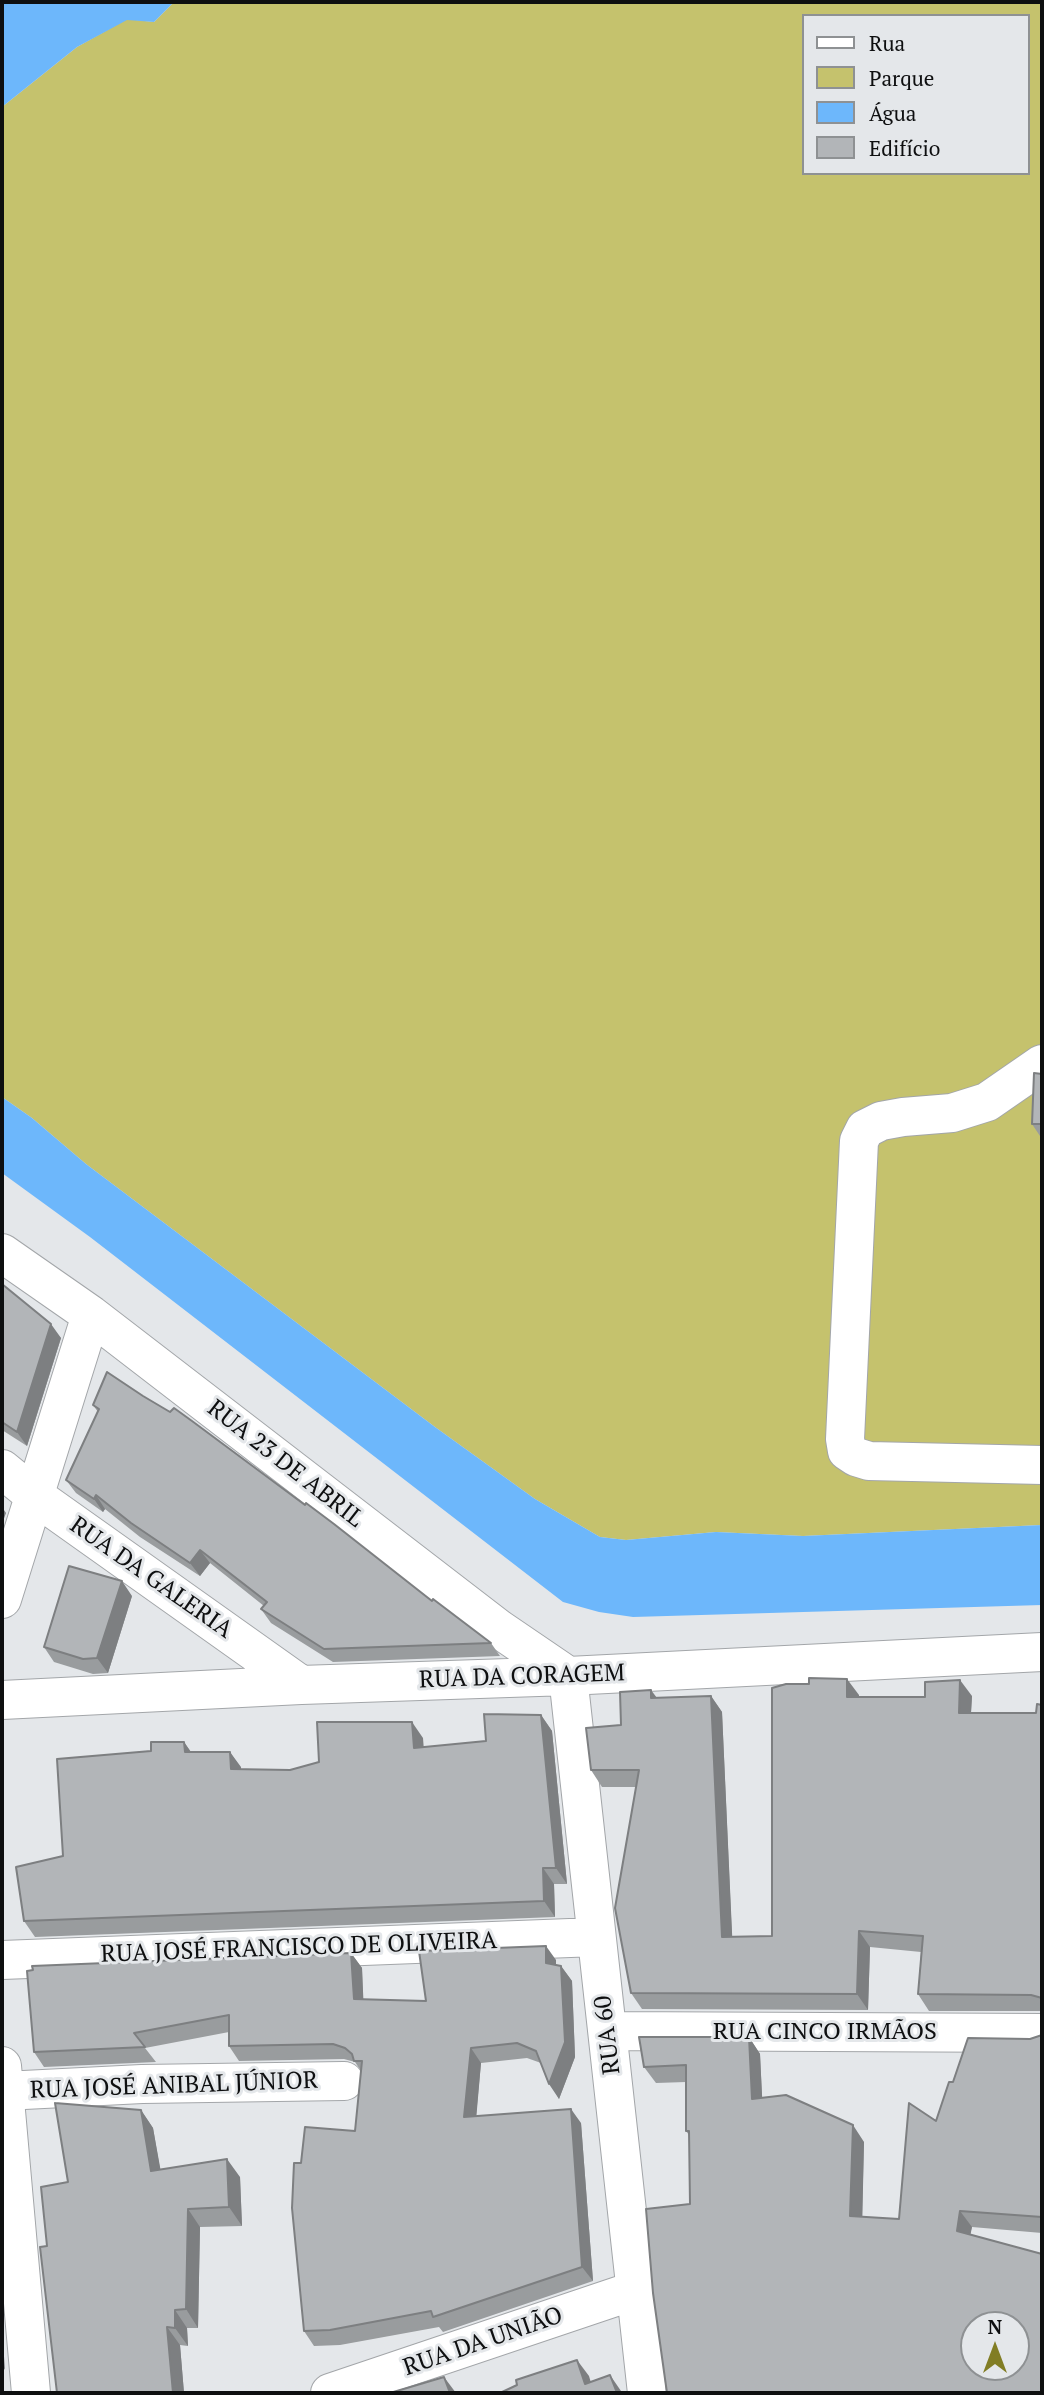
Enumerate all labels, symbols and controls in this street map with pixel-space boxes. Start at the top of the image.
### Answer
legend [802,14,1030,175]
text: Rua [869,29,905,57]
text: Parque [869,64,934,92]
text: Água [869,99,916,127]
text: Edifício [869,134,940,162]
street label: RUA 23 DE ABRIL [201,1394,369,1534]
street label: RUA DA GALERIA [64,1511,238,1645]
street label: RUA DA CORAGEM [419,1659,625,1695]
street label: RUA JOSÉ FRANCISCO DE OLIVEIRA [100,1927,498,1969]
street label: RUA 60 [589,1994,627,2076]
street label: RUA CINCO IRMÃOS [713,2018,937,2046]
street label: RUA JOSÉ ANIBAL JÚNIOR [29,2067,319,2105]
street label: RUA DA UNIÃO [400,2301,566,2383]
north arrow [960,2311,1030,2381]
text: N [988,2314,1002,2339]

